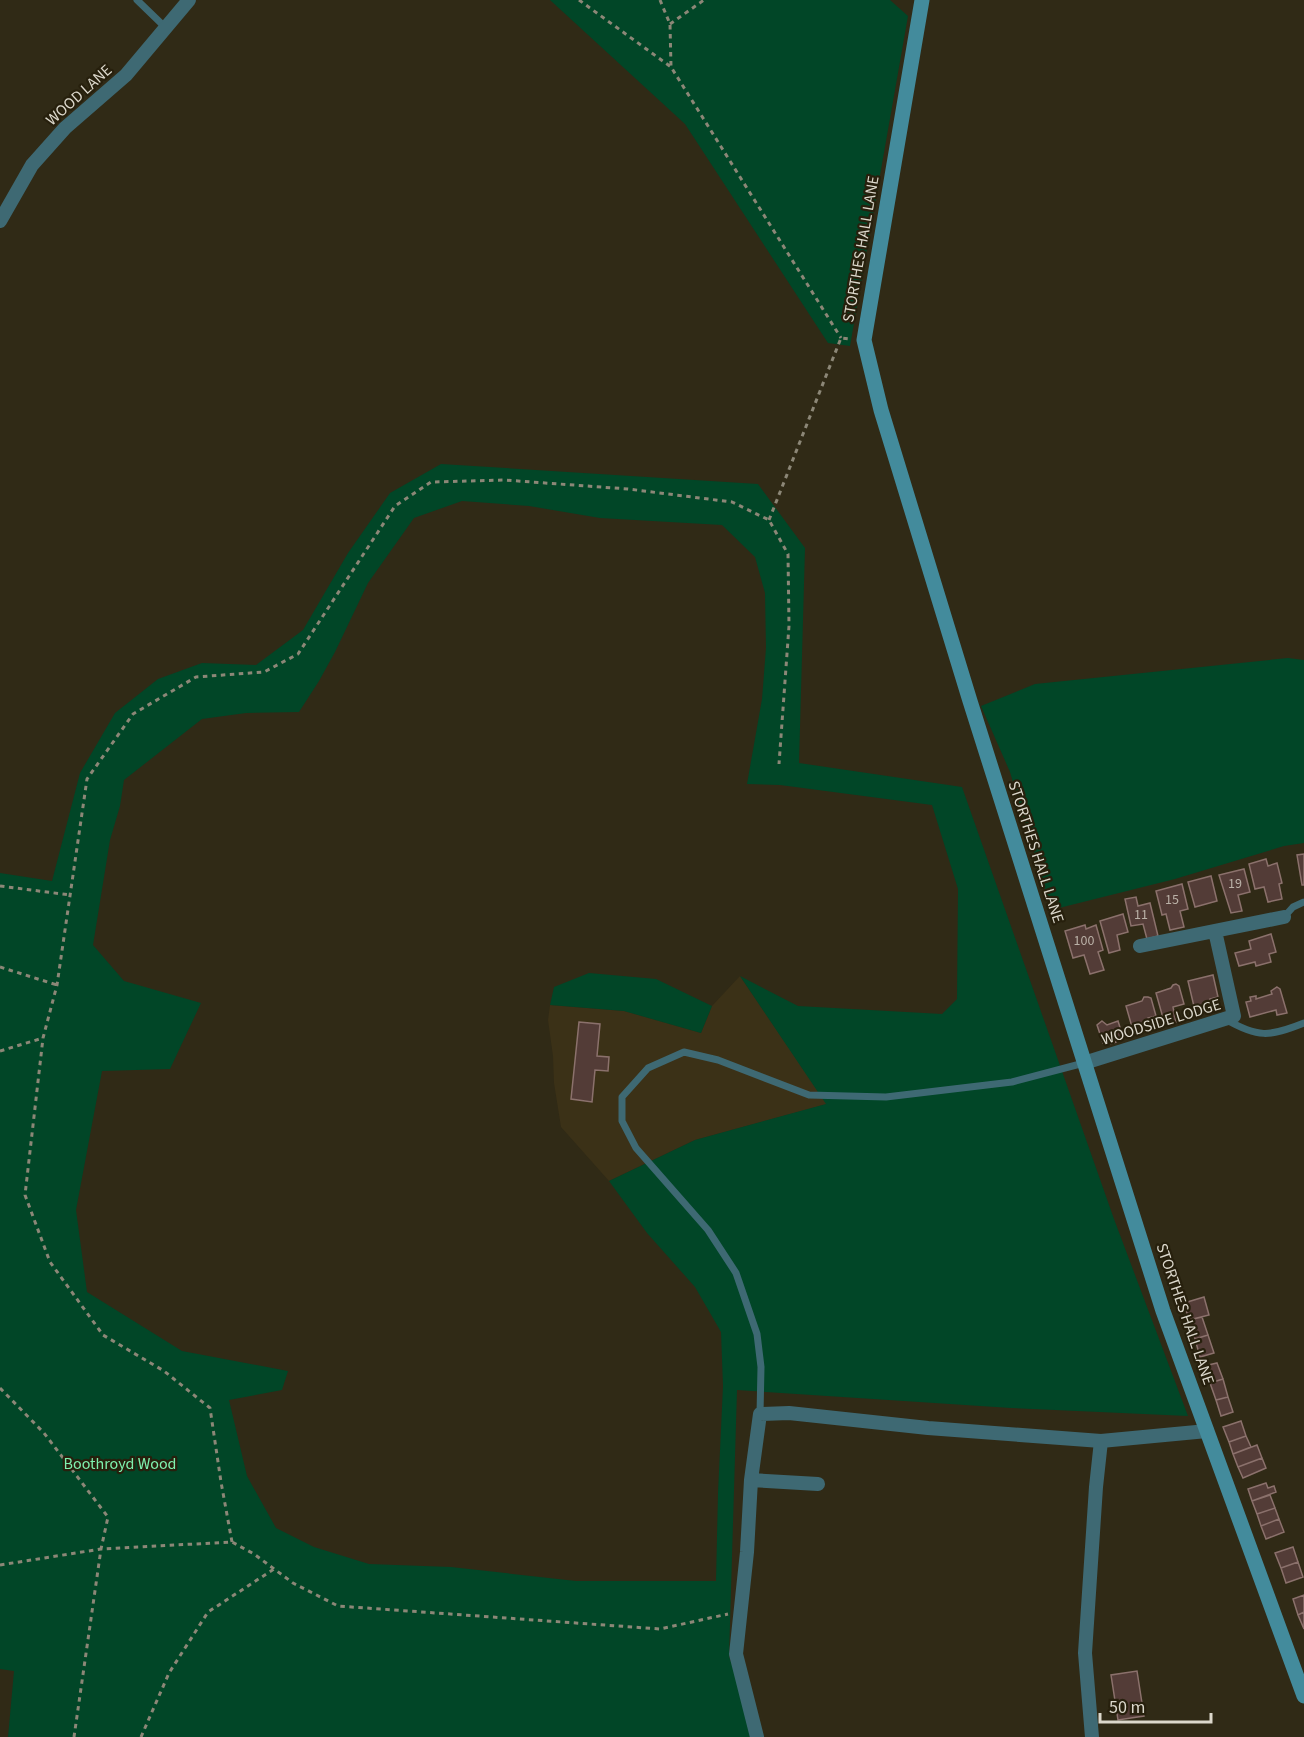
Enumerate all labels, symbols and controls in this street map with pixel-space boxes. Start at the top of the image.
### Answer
street label: WOOD LANE [41,59,117,131]
street label: STORTHES HALL LANE [837,174,885,324]
street label: STORTHES HALL LANE [1003,778,1069,926]
house number: 19 [1228,874,1242,894]
house number: 15 [1165,890,1179,910]
house number: 11 [1134,905,1148,925]
house number: 100 [1074,931,1094,951]
street label: WOODSIDE LODGE [1099,993,1223,1051]
street label: STORTHES HALL LANE [1150,1240,1220,1388]
park label: Boothroyd Wood [64,1453,176,1475]
scale bar [1100,1686,1211,1724]
text: 50 m [1109,1695,1145,1720]

